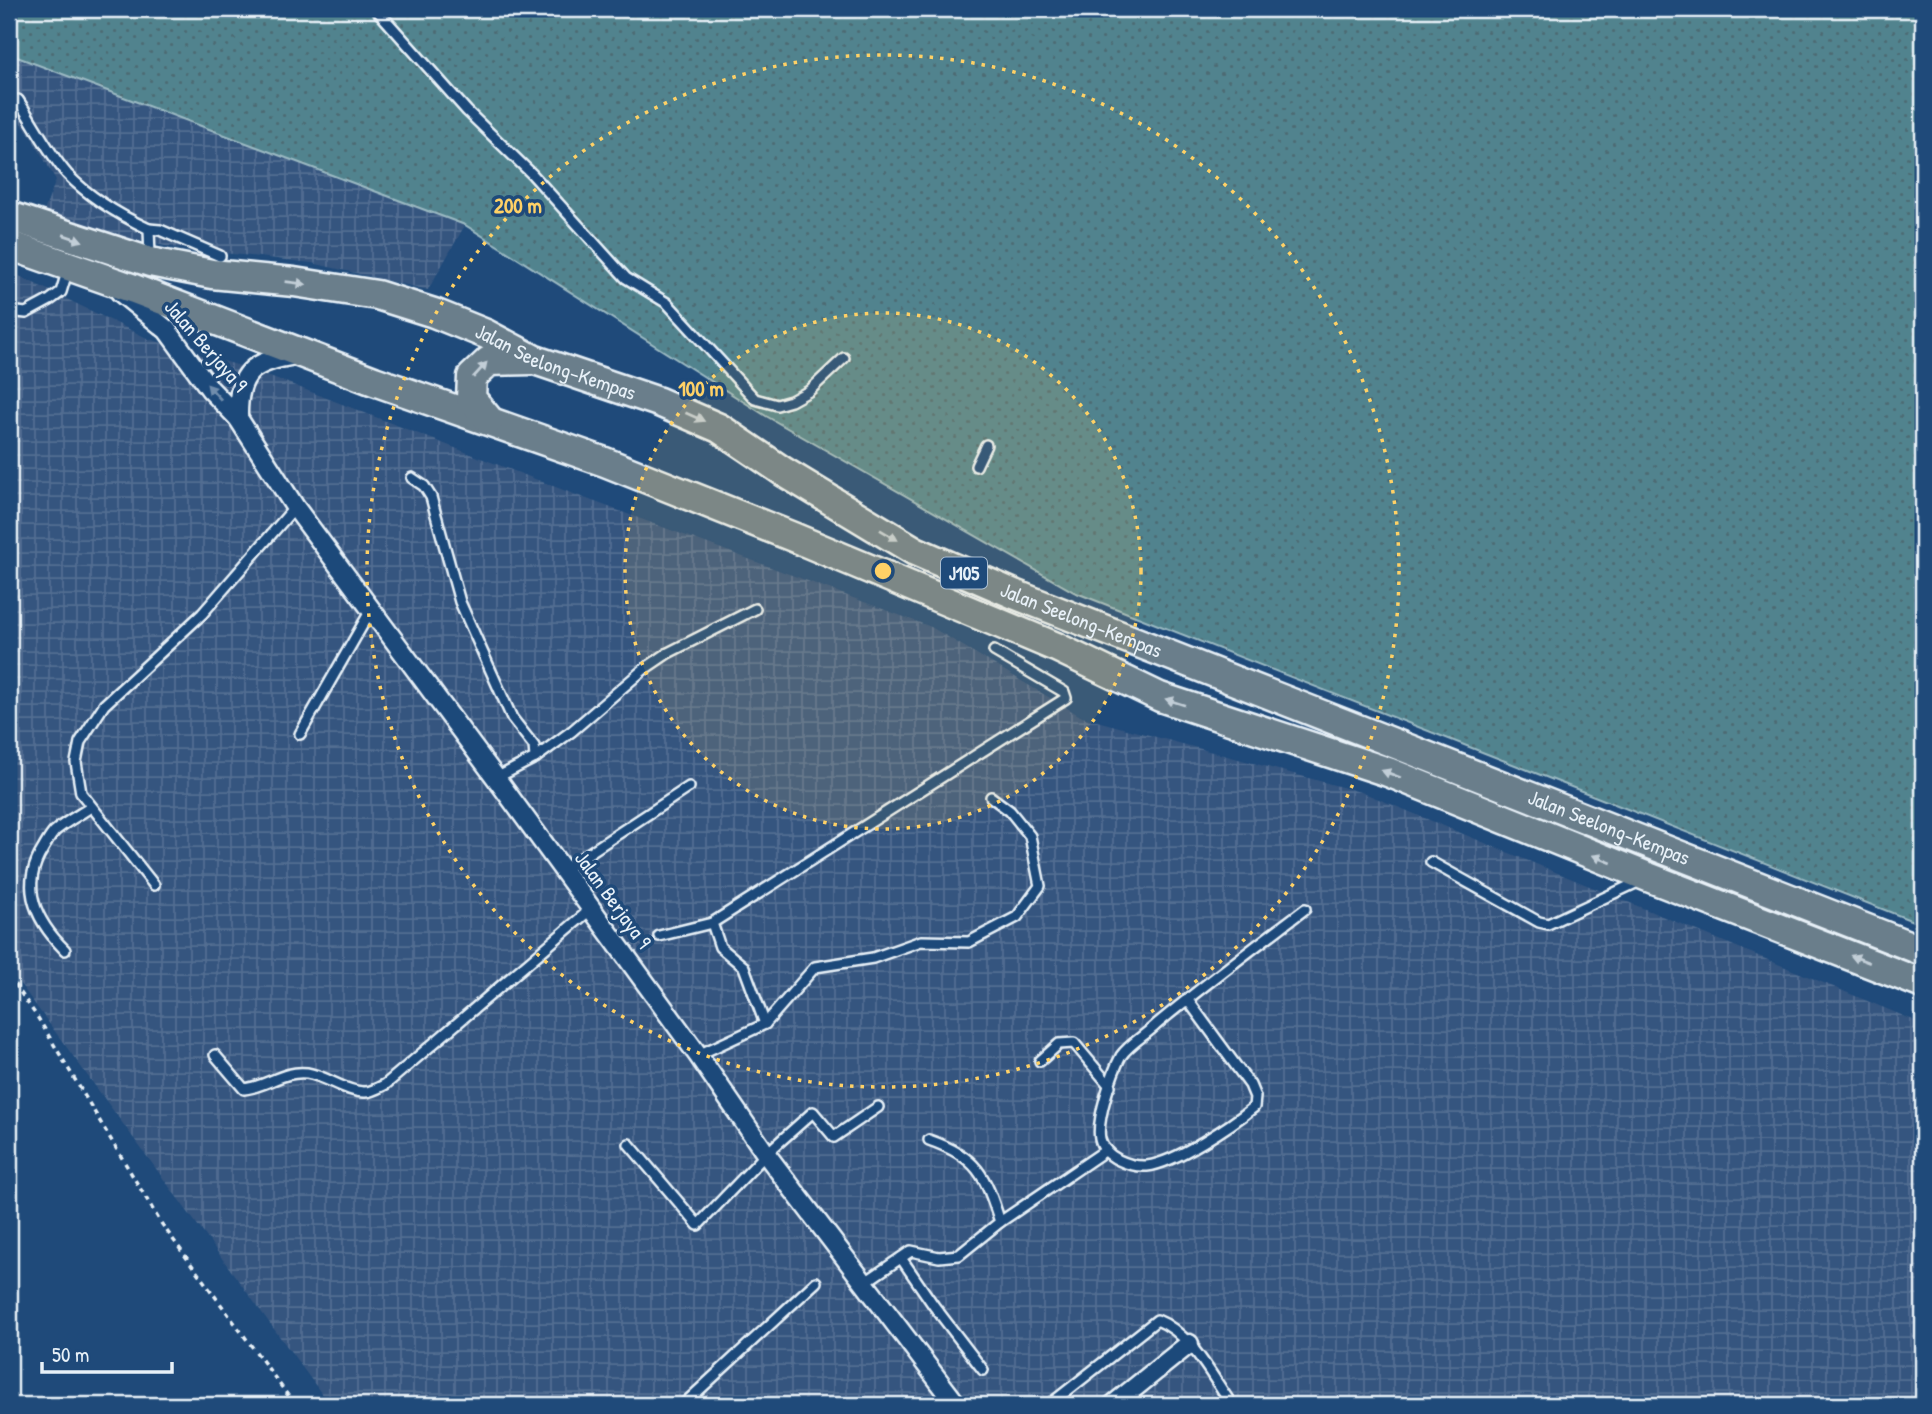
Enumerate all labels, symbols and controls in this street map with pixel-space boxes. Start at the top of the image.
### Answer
text: 200 m [494,191,542,220]
one-way arrow [63,233,84,244]
one-way arrow [285,277,307,288]
street label: Jalan Berjaya 9 [158,293,255,398]
street label: Jalan Seelong–Kempas [471,316,640,407]
one-way arrow [472,362,488,379]
text: 100 m [678,374,724,403]
one-way arrow [206,383,222,401]
one-way arrow [684,412,705,423]
one-way arrow [879,529,898,542]
road number: J105 [941,558,987,588]
centre of rings [871,559,895,583]
street label: Jalan Seelong–Kempas [996,575,1166,665]
one-way arrow [1164,696,1185,707]
one-way arrow [1380,768,1401,779]
street label: Jalan Seelong–Kempas [1524,782,1694,872]
street label: Jalan Berjaya 9 [568,845,659,955]
one-way arrow [1591,853,1612,864]
one-way arrow [1849,954,1870,965]
scale bar [42,1330,172,1374]
text: 50 m [52,1340,89,1369]

